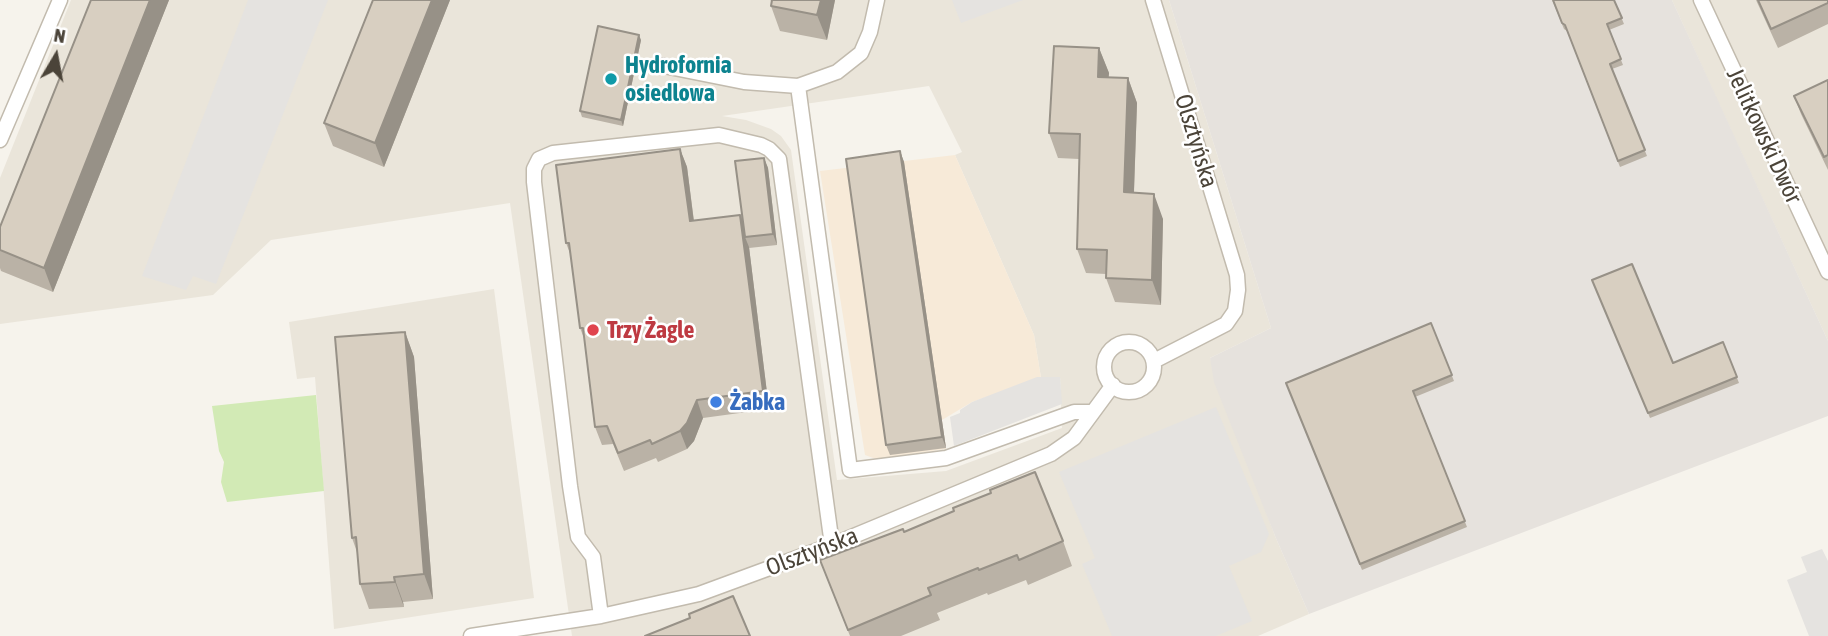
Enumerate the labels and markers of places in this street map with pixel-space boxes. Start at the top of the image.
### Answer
place label: Hydrofornia osiedlowa [625,51,732,107]
marker: Hydrofornia osiedlowa [603,71,619,87]
place label: Trzy Żagle [607,316,694,344]
marker: Trzy Żagle [585,322,601,338]
place label: Żabka [730,388,785,416]
marker: Żabka [708,394,724,410]

